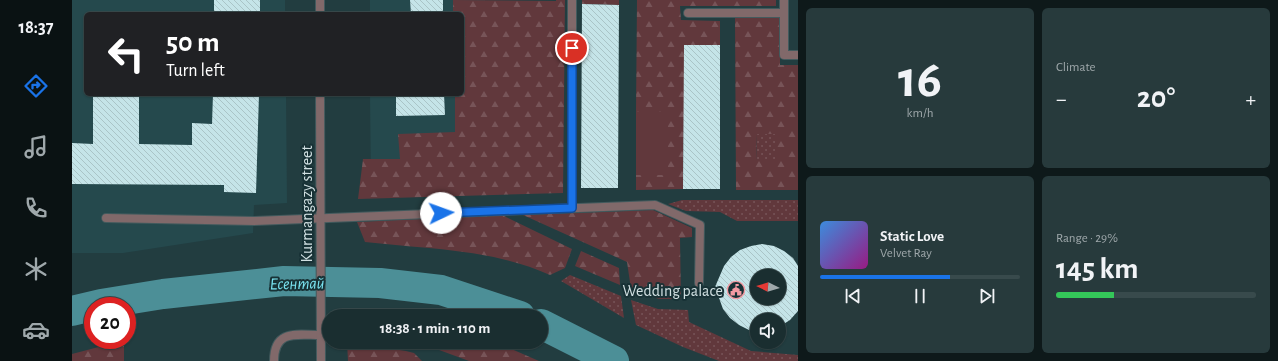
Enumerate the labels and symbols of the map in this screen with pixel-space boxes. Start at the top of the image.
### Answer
pin [555,31,589,65]
street label: Kurmangazy street [299,145,316,263]
position arrow [420,192,462,234]
north arrow [750,269,786,305]
water label: Есентай [269,275,325,292]
public building icon: Wedding palace [726,280,746,300]
place label: Wedding palace [623,283,723,299]
speed limit sign: 20 [84,297,136,349]

